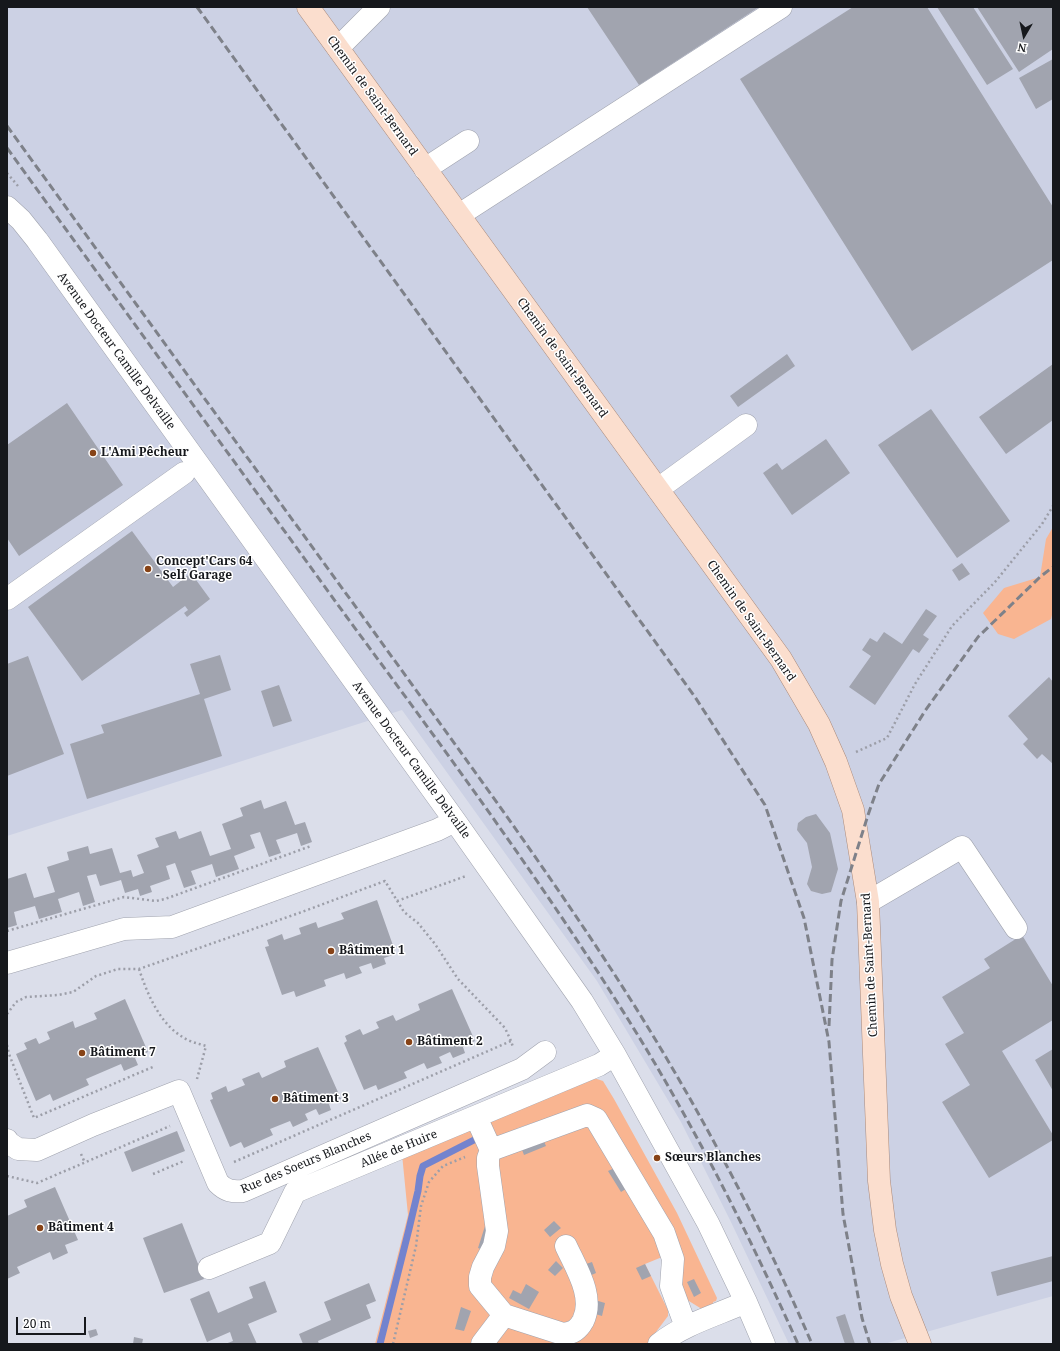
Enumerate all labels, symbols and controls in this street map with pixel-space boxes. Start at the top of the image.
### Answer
north arrow [1004,16,1044,56]
street label: Chemin de Saint-Bernard [324,33,420,159]
text: N [1017,40,1028,56]
street label: Avenue Docteur Camille Delvaille [54,269,178,433]
street label: Chemin de Saint-Bernard [514,295,610,421]
place label: L'Ami Pêcheur [101,446,189,460]
marker: L'Ami Pêcheur [88,448,98,458]
place label: Concept'Cars 64 - Self Garage [156,555,253,583]
street label: Chemin de Saint-Bernard [704,558,798,684]
marker: Concept'Cars 64 - Self Garage [143,564,153,574]
street label: Avenue Docteur Camille Delvaille [349,678,473,842]
street label: Chemin de Saint-Bernard [859,892,881,1038]
place label: Bâtiment 1 [339,944,405,958]
marker: Bâtiment 1 [326,946,336,956]
place label: Bâtiment 2 [417,1035,483,1049]
marker: Bâtiment 2 [404,1037,414,1047]
place label: Bâtiment 7 [90,1046,156,1060]
marker: Bâtiment 7 [77,1048,87,1058]
place label: Bâtiment 3 [283,1092,349,1106]
marker: Bâtiment 3 [270,1094,280,1104]
street label: Allée de Huire [358,1127,440,1171]
street label: Rue des Soeurs Blanches [239,1129,373,1197]
place label: Sœurs Blanches [665,1151,761,1165]
marker: Sœurs Blanches [652,1153,662,1163]
place label: Bâtiment 4 [48,1221,114,1235]
marker: Bâtiment 4 [35,1223,45,1233]
scale bar [18,1309,88,1335]
text: 20 m [23,1315,51,1332]

